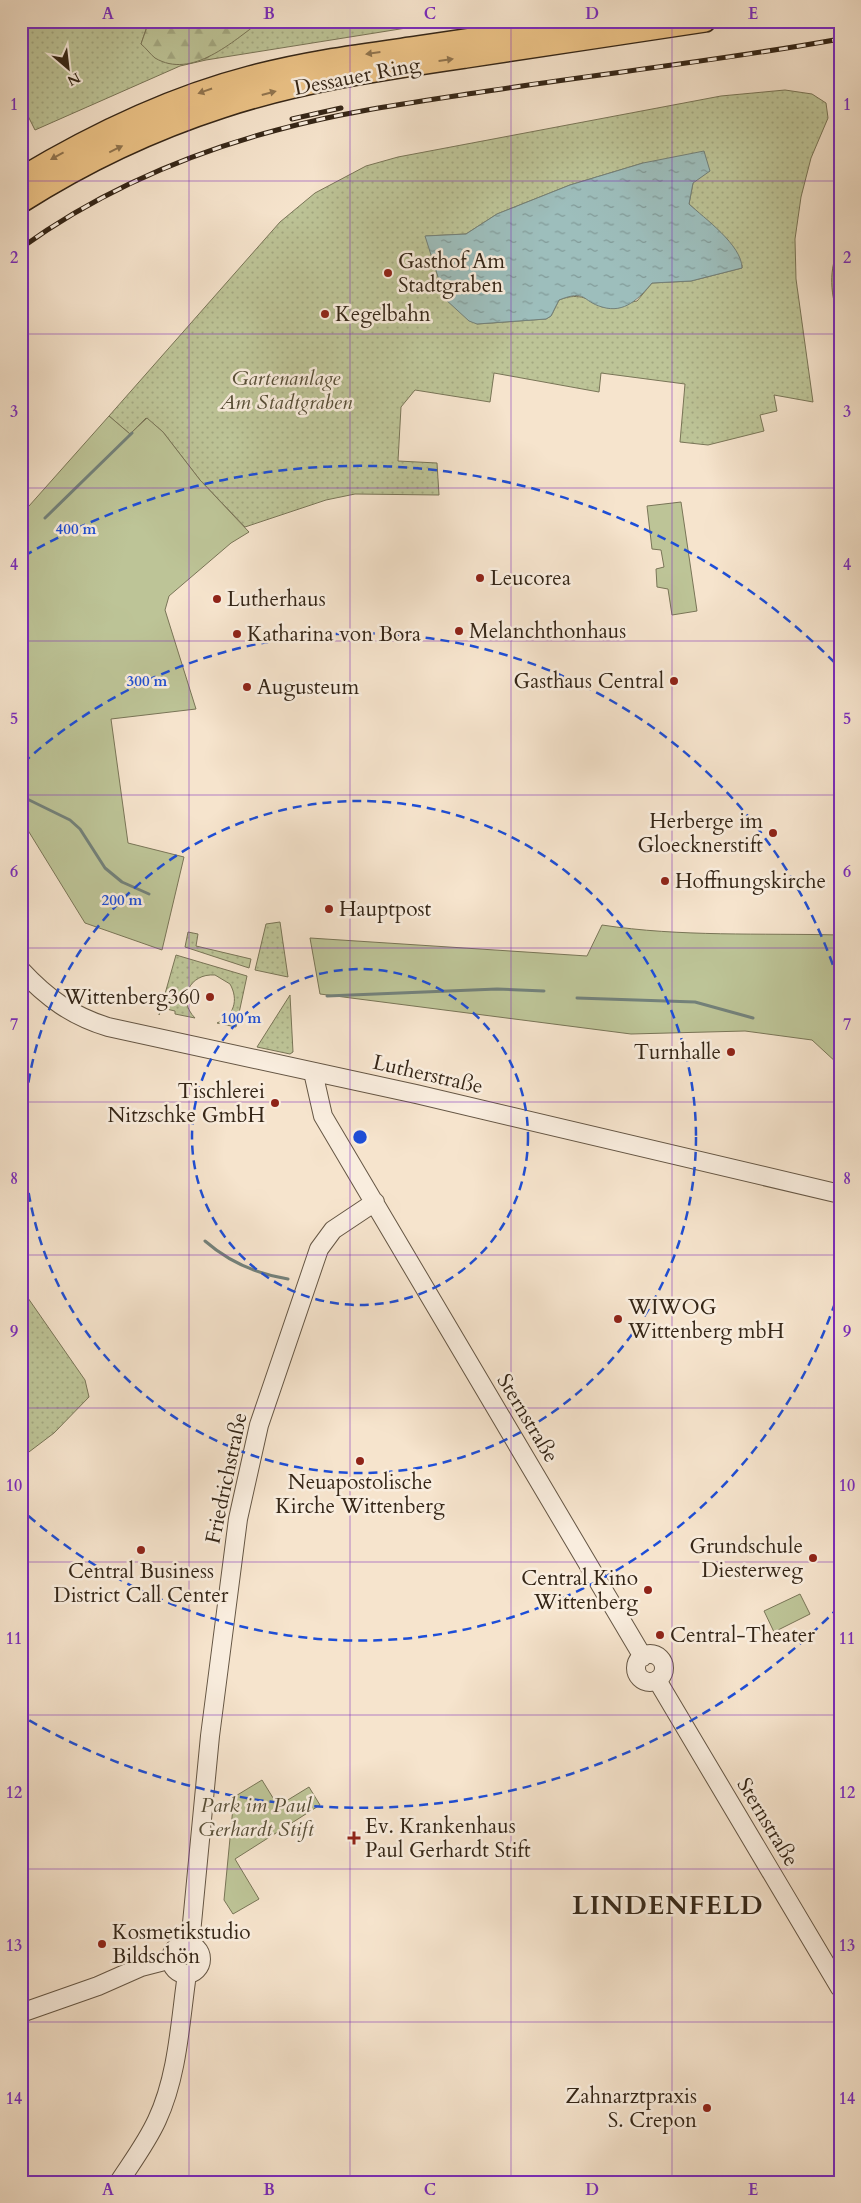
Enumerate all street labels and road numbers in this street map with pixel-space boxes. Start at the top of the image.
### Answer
street label: Dessauer Ring [291,50,423,103]
street label: Lutherstraße [370,1048,486,1101]
street label: Sternstraße [490,1368,565,1468]
street label: Friedrichstraße [198,1410,255,1546]
street label: Sternstraße [730,1772,805,1872]

